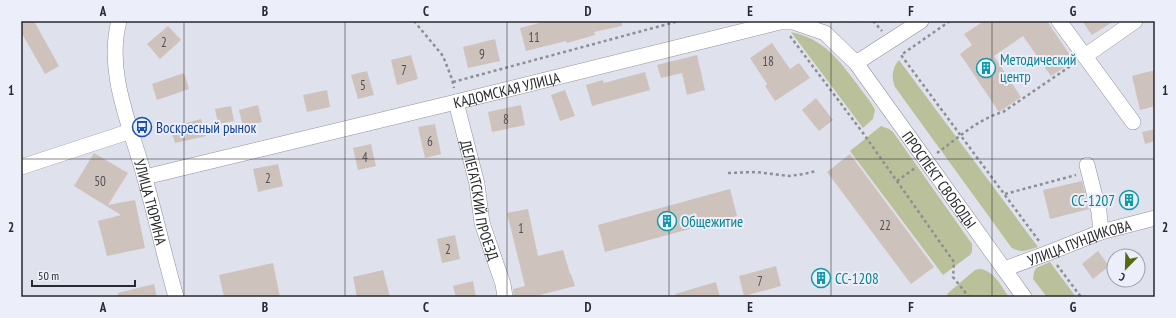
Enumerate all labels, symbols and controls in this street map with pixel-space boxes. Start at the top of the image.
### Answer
text: A [99,3,107,20]
text: B [262,3,268,20]
text: C [423,3,429,20]
text: D [585,3,592,20]
text: E [747,3,753,20]
text: F [908,3,914,20]
text: G [1070,3,1077,20]
house number: 11 [528,29,540,46]
house number: 2 [161,34,167,51]
house number: 9 [479,46,485,63]
place label: Методический центр [1000,50,1076,86]
house number: 18 [762,53,774,70]
building icon: Методический центр [975,57,997,79]
house number: 7 [401,62,407,79]
street label: КАДОМСКАЯ УЛИЦА [451,67,563,112]
house number: 5 [360,77,366,94]
text: 1 [8,82,14,99]
text: 1 [1162,82,1168,99]
house number: 8 [503,111,509,128]
bus stop icon: Воскресный рынок [131,116,153,138]
place label: Воскресный рынок [156,118,257,137]
street label: ПРОСПЕКТ СВОБОДЫ [898,127,981,232]
house number: 6 [427,133,433,150]
street label: ДЕЛЕГАТСКИЙ ПРОЕЗД [457,138,504,263]
house number: 4 [362,149,368,166]
street label: УЛИЦА ТЮРИНА [130,157,172,248]
house number: 2 [265,170,271,187]
house number: 50 [94,173,106,190]
building icon: СС-1207 [1118,189,1140,211]
place label: СС-1207 [1071,191,1115,210]
building icon: Общежитие [656,210,678,232]
place label: Общежитие [681,212,743,231]
street label: УЛИЦА ПУНДИКОВА [1025,215,1134,269]
house number: 22 [879,217,891,234]
text: 2 [8,219,14,236]
text: 2 [1162,219,1168,236]
house number: 1 [518,220,524,237]
house number: 2 [445,241,451,258]
north arrow [1106,248,1146,288]
scale bar [32,262,135,288]
building icon: СС-1208 [810,267,832,289]
text: 50 m [38,268,59,283]
place label: СС-1208 [835,269,879,288]
text: С [1117,270,1127,285]
house number: 7 [757,273,763,290]
text: A [99,299,107,316]
text: B [262,299,268,316]
text: C [423,299,429,316]
text: D [585,299,592,316]
text: E [747,299,753,316]
text: F [908,299,914,316]
text: G [1070,299,1077,316]

